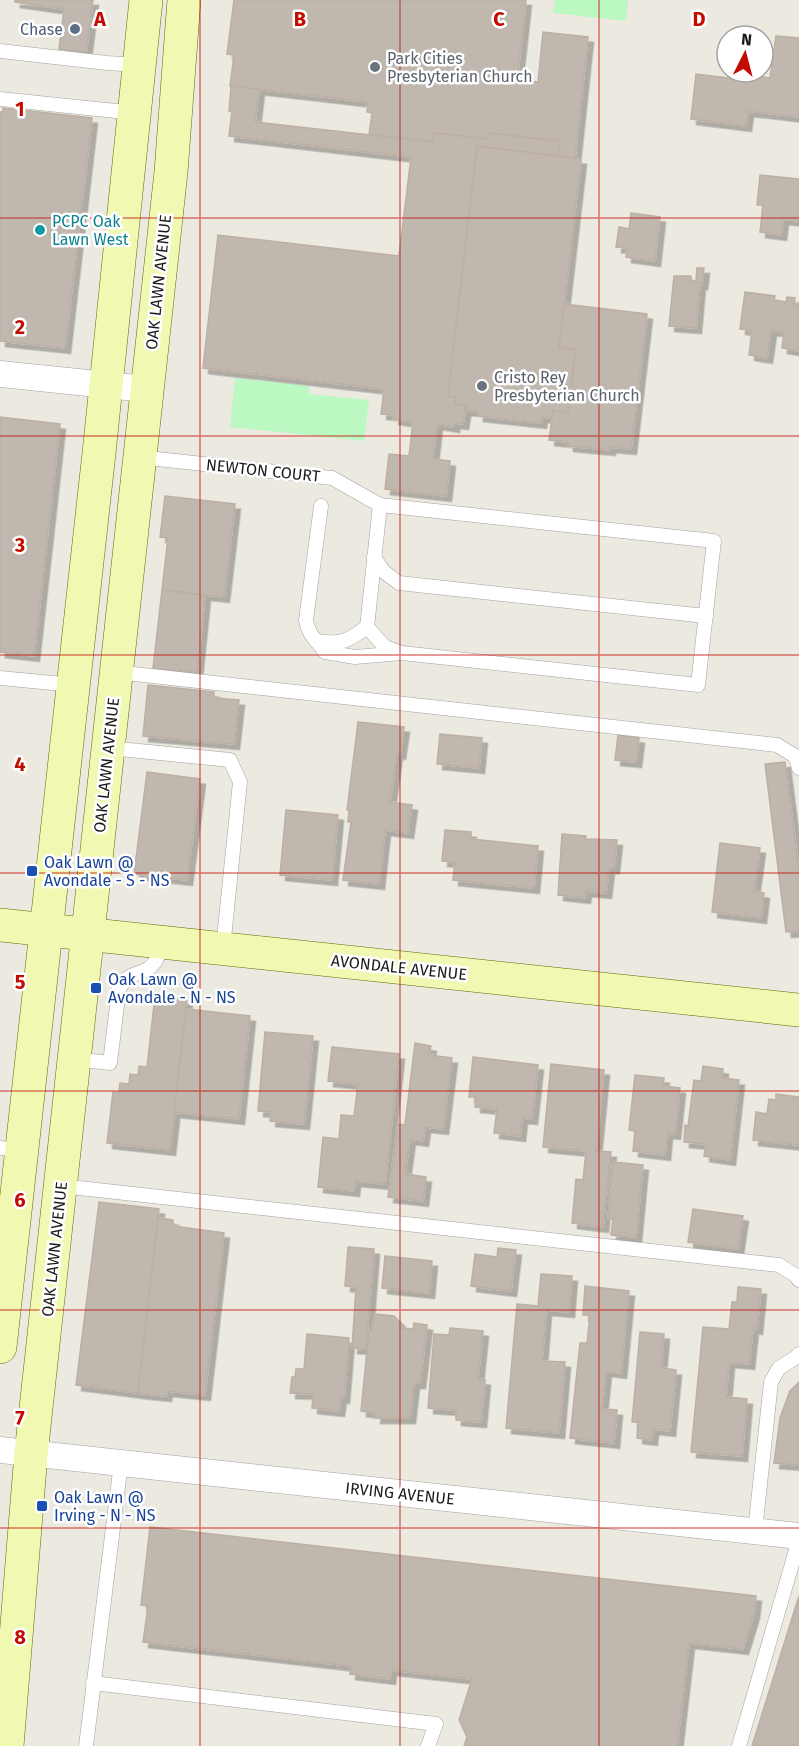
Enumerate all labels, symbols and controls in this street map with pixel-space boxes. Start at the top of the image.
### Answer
text: A [93,7,107,31]
text: B [294,7,306,31]
text: C [493,7,505,31]
text: D [692,7,706,31]
place label: Chase [20,20,63,39]
marker: Chase [68,22,82,36]
north arrow [715,24,775,84]
text: N [740,30,753,50]
place label: Park Cities Presbyterian Church [387,49,533,86]
marker: Park Cities Presbyterian Church [368,60,382,74]
text: 1 [15,97,25,121]
place label: PCPC Oak Lawn West [52,212,129,249]
street label: OAK LAWN AVENUE [142,214,175,351]
marker: PCPC Oak Lawn West [33,223,47,237]
text: 2 [15,315,25,339]
place label: Cristo Rey Presbyterian Church [494,368,640,405]
marker: Cristo Rey Presbyterian Church [475,379,489,393]
street label: NEWTON COURT [205,455,322,486]
text: 3 [14,533,25,557]
street label: OAK LAWN AVENUE [90,697,123,834]
text: 4 [14,752,26,776]
place label: Oak Lawn @ Avondale - S - NS [44,853,170,890]
marker: Oak Lawn @ Avondale - S - NS [25,864,39,878]
street label: AVONDALE AVENUE [330,951,468,984]
text: 5 [15,970,26,994]
place label: Oak Lawn @ Avondale - N - NS [108,970,236,1007]
marker: Oak Lawn @ Avondale - N - NS [89,981,103,995]
street label: OAK LAWN AVENUE [38,1181,71,1318]
text: 6 [14,1188,26,1212]
text: 7 [15,1406,25,1430]
street label: IRVING AVENUE [344,1478,455,1509]
place label: Oak Lawn @ Irving - N - NS [54,1488,156,1525]
marker: Oak Lawn @ Irving - N - NS [35,1499,49,1513]
text: 8 [14,1625,26,1649]

